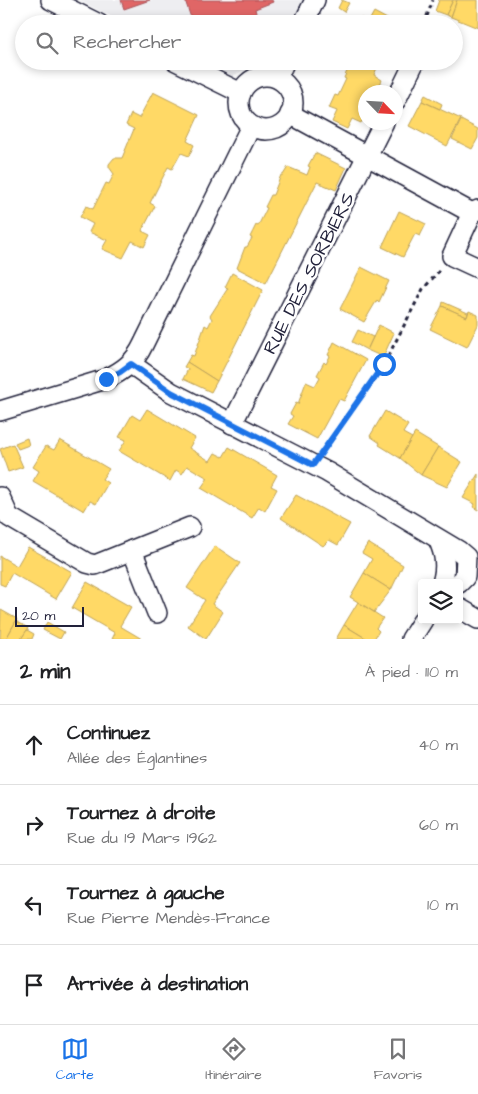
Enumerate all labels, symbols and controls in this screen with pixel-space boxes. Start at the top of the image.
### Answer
search box [15,15,463,70]
icon: search [33,29,61,57]
text: Rechercher [73,29,181,56]
north arrow [358,85,403,130]
street label: RUE DES SORBIERS [257,188,362,359]
route start [373,353,396,376]
route end [95,368,118,391]
map controls [418,579,463,624]
button: layers [418,579,463,624]
scale bar [15,604,84,627]
text: 20 m [22,606,55,626]
text: 2 min [20,657,70,686]
text: À pied · 110 m [365,661,458,683]
text: Continuez [67,720,150,747]
icon: ahead [20,731,48,759]
text: 40 m [418,734,458,756]
text: Allée des Églantines [67,747,207,769]
text: Tournez à droite [67,800,215,827]
icon: right [20,811,48,839]
text: 60 m [419,814,458,836]
text: Rue du 19 Mars 1962 [67,827,217,849]
text: Tournez à gauche [67,880,225,907]
icon: left [20,891,48,919]
text: 10 m [427,894,458,916]
text: Rue Pierre Mendès-France [67,907,270,929]
icon: arrive [20,971,48,999]
text: Arrivée à destination [67,971,248,998]
tab: Carte [56,1035,94,1085]
tab: Itinéraire [205,1035,262,1085]
tab: Favoris [373,1035,422,1085]

